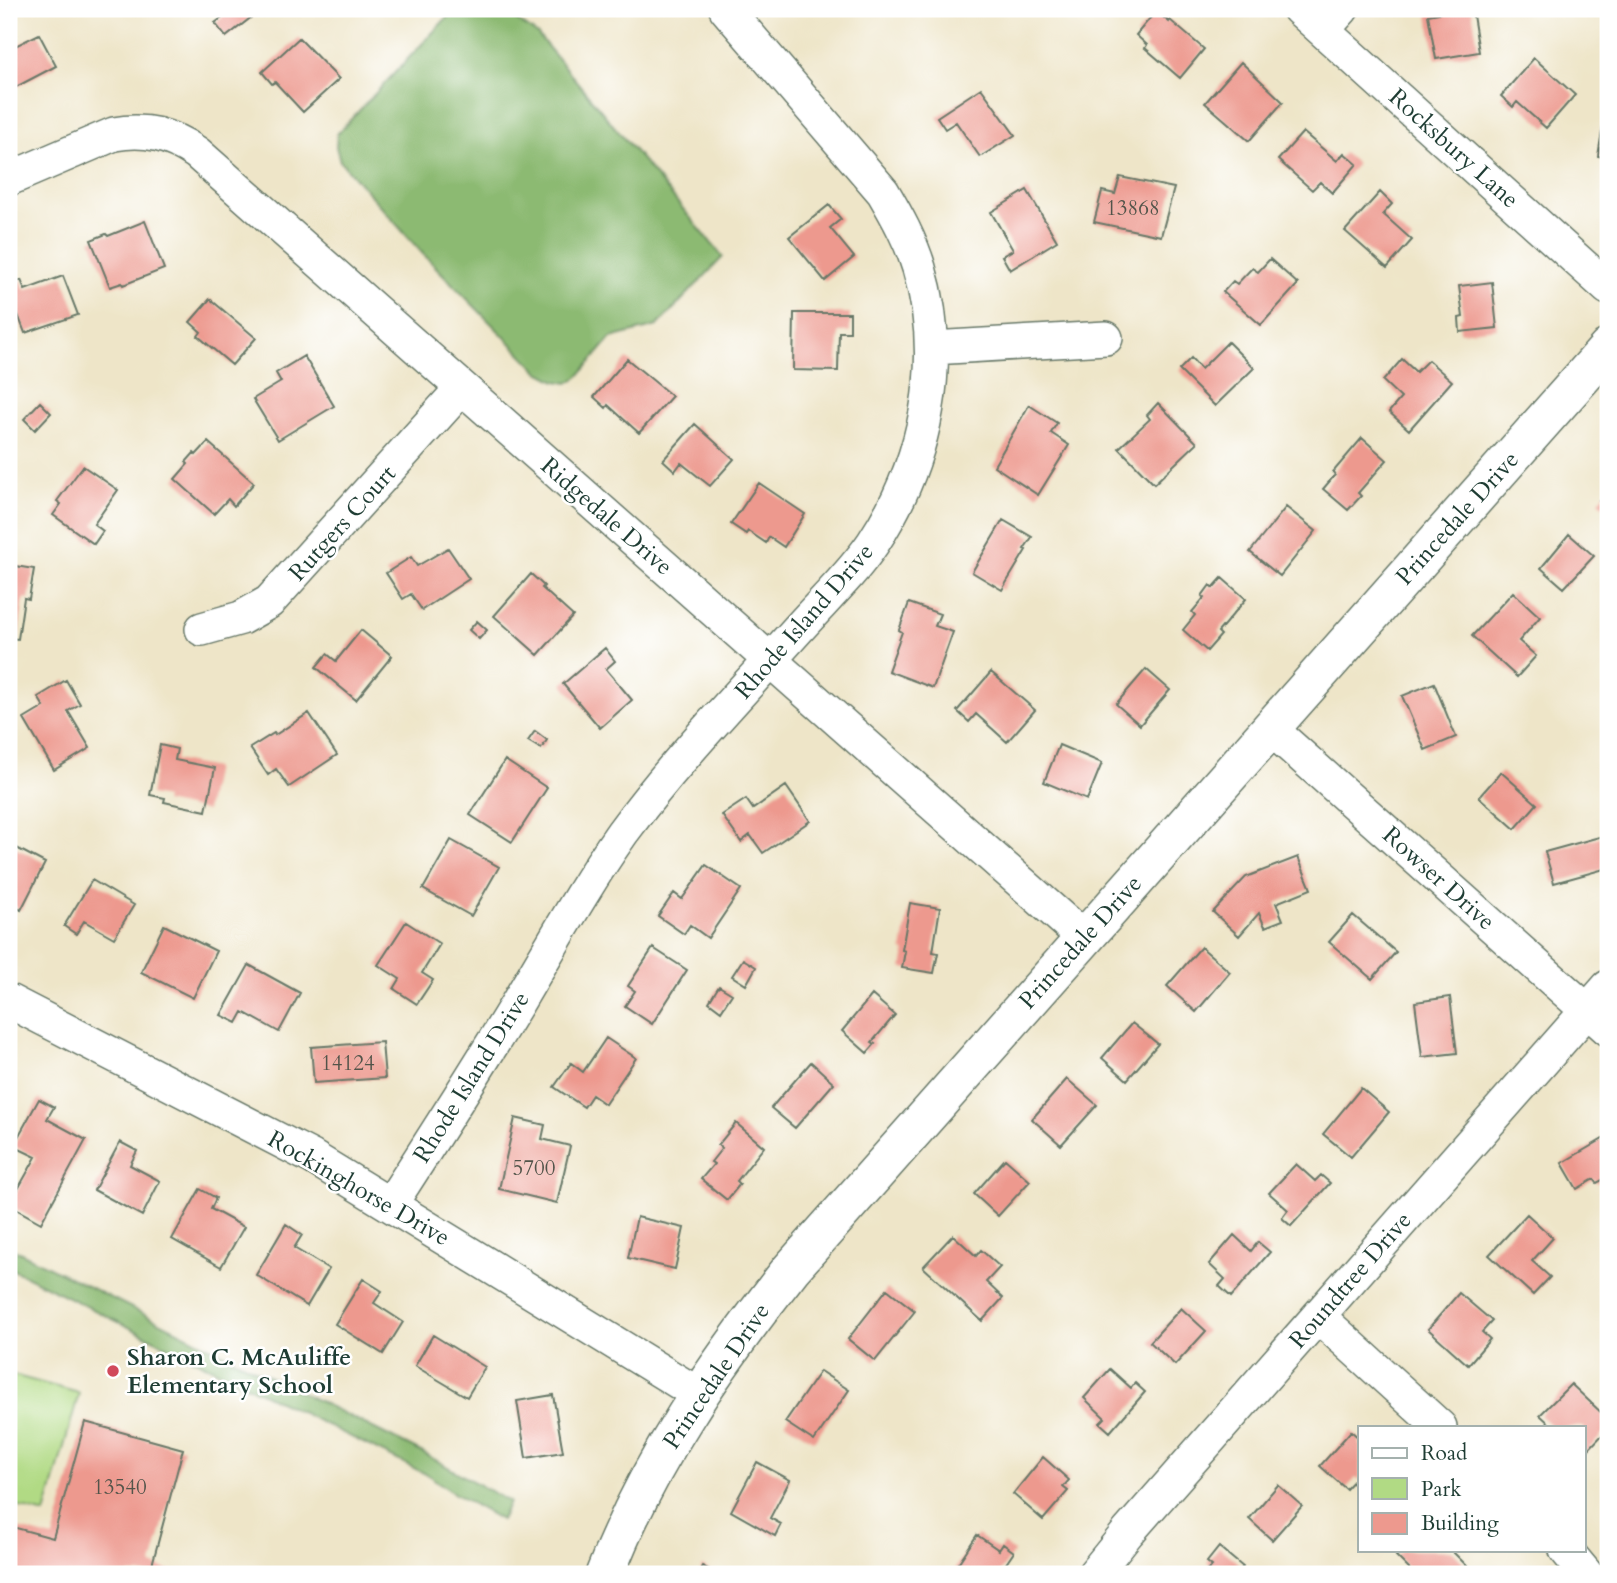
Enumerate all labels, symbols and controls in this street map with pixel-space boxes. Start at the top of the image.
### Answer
street label: Rocksbury Lane [1381,81,1526,216]
house number: 13868 [1106,194,1160,223]
street label: Princedale Drive [1388,444,1526,592]
street label: Ridgedale Drive [534,450,680,583]
street label: Rutgers Court [281,458,404,589]
street label: Rhode Island Drive [727,536,881,706]
street label: Rowser Drive [1375,819,1502,938]
street label: Princedale Drive [1011,868,1149,1016]
street label: Rhode Island Drive [405,985,537,1169]
house number: 14124 [321,1049,375,1078]
street label: Rockinghorse Drive [261,1123,456,1254]
house number: 5700 [512,1154,556,1183]
street label: Roundtree Drive [1282,1205,1419,1356]
street label: Princedale Drive [655,1297,778,1456]
place label: Sharon C. McAuliffe Elementary School [127,1341,351,1402]
marker: Sharon C. McAuliffe Elementary School [105,1363,121,1379]
legend [1358,1426,1586,1552]
text: Road [1421,1439,1467,1468]
house number: 13540 [93,1473,147,1502]
text: Park [1421,1475,1462,1504]
text: Building [1421,1509,1499,1538]

